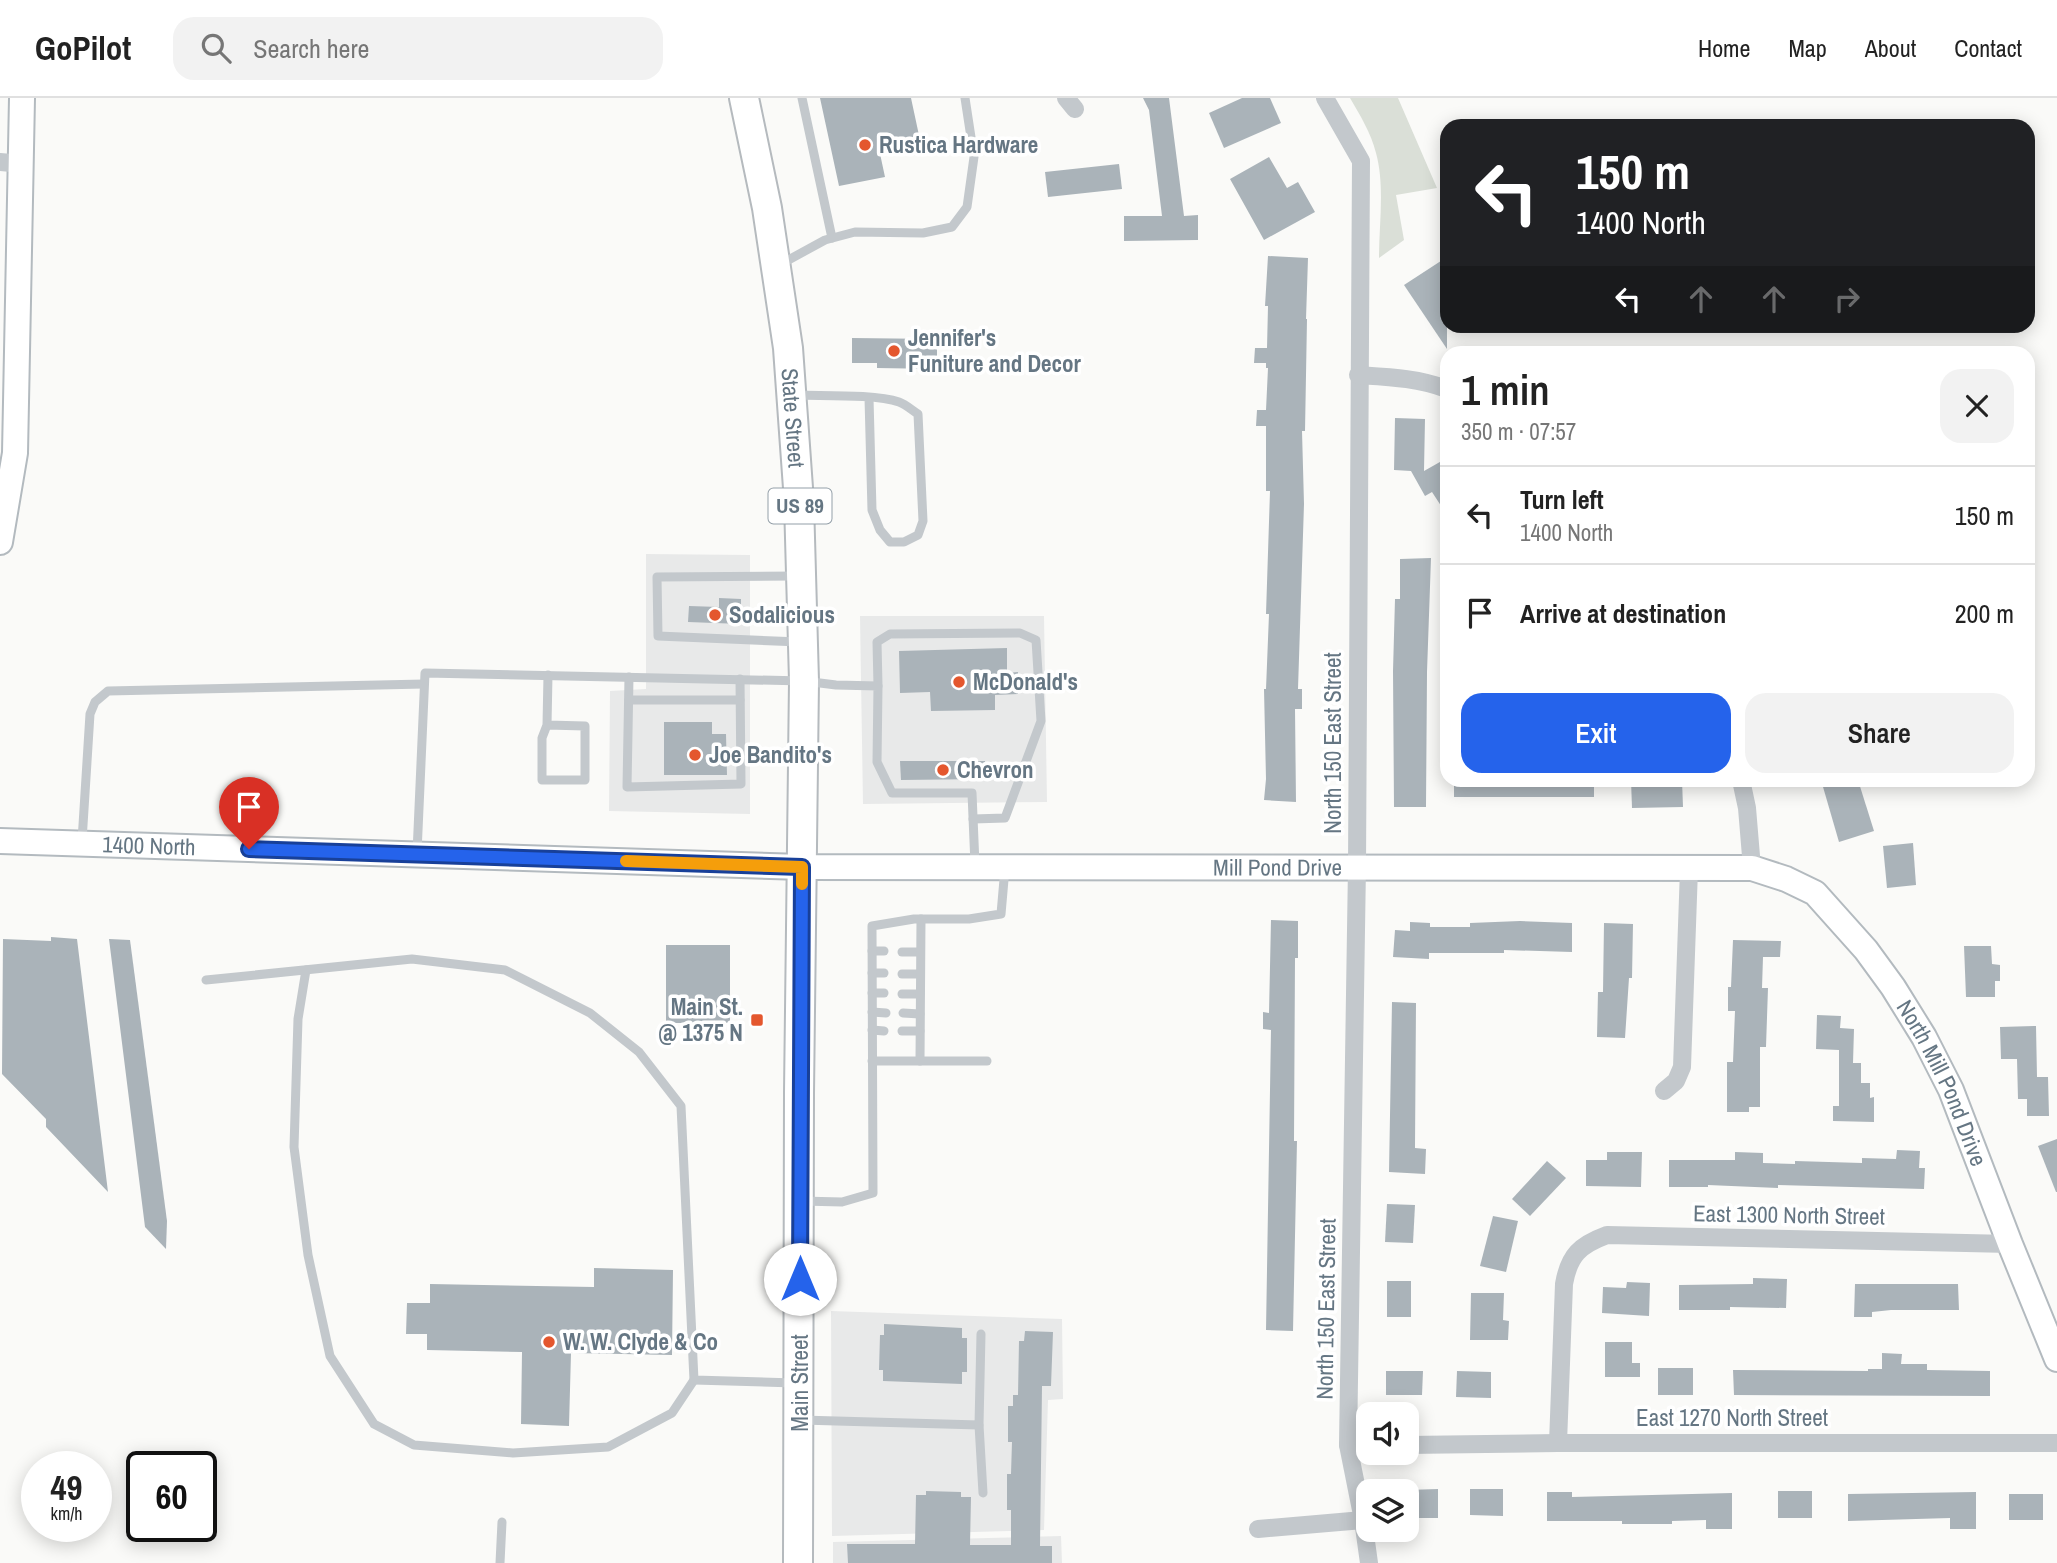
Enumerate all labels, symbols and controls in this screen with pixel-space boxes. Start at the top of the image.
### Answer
search box [173,17,663,80]
text: GoPilot [35,26,131,70]
icon: search [197,29,235,67]
text: Search here [253,31,369,66]
text: Home [1698,32,1750,64]
text: Map [1788,32,1827,64]
text: About [1865,32,1916,64]
text: Contact [1954,32,2022,64]
place label: Rustica Hardware [879,129,1038,160]
marker: Rustica Hardware [857,137,873,153]
text: 150 m [1576,138,1690,204]
icon: left [1461,147,1552,238]
text: 1400 North [1576,201,1706,244]
icon: left [1609,280,1647,318]
icon: ahead [1682,280,1720,318]
icon: ahead [1755,280,1793,318]
icon: right [1828,280,1866,318]
place label: Jennifer's Funiture and Decor [908,322,1082,379]
marker: Jennifer's Funiture and Decor [886,343,902,359]
text: 1 min [1461,362,1550,418]
street label: State Street [774,367,813,469]
button: close [1940,369,2014,443]
text: 350 m · 07:57 [1461,416,1576,447]
text: Turn left [1520,482,1604,517]
road number: US 89 [768,488,832,524]
icon: left [1461,496,1499,534]
text: 150 m [1955,498,2014,533]
text: 1400 North [1520,517,1613,548]
icon: arrive [1461,594,1499,632]
text: Arrive at destination [1520,596,1726,631]
text: 200 m [1955,596,2014,631]
place label: Sodalicious [729,599,835,630]
marker: Sodalicious [707,607,723,623]
street label: North 150 East Street [1317,652,1348,834]
place label: McDonald's [973,666,1078,697]
marker: McDonald's [951,674,967,690]
button: Exit [1461,693,1731,773]
button: Share [1745,693,2014,773]
place label: Joe Bandito's [709,739,832,770]
marker: Joe Bandito's [687,747,703,763]
place label: Chevron [957,754,1034,785]
marker: Chevron [935,762,951,778]
pin [219,777,279,849]
icon: arrive [230,788,268,826]
street label: 1400 North [102,828,196,862]
street label: Mill Pond Drive [1213,851,1342,883]
place label: Main St. @ 1375 N [659,991,743,1048]
street label: North Mill Pond Drive [1890,994,1995,1170]
marker: Main St. @ 1375 N [749,1012,765,1028]
street label: East 1300 North Street [1693,1197,1885,1232]
street label: North 150 East Street [1308,1218,1343,1400]
position arrow [763,1242,837,1316]
place label: W. W. Clyde & Co [563,1326,718,1357]
marker: W. W. Clyde & Co [541,1334,557,1350]
street label: Main Street [784,1334,815,1432]
map controls [1356,1402,1419,1542]
button: sound [1356,1402,1419,1465]
street label: East 1270 North Street [1636,1402,1828,1433]
speed limit sign: 60 [126,1451,217,1542]
text: 49 [51,1464,82,1511]
button: layers [1356,1479,1419,1542]
text: km/h [51,1501,83,1526]

